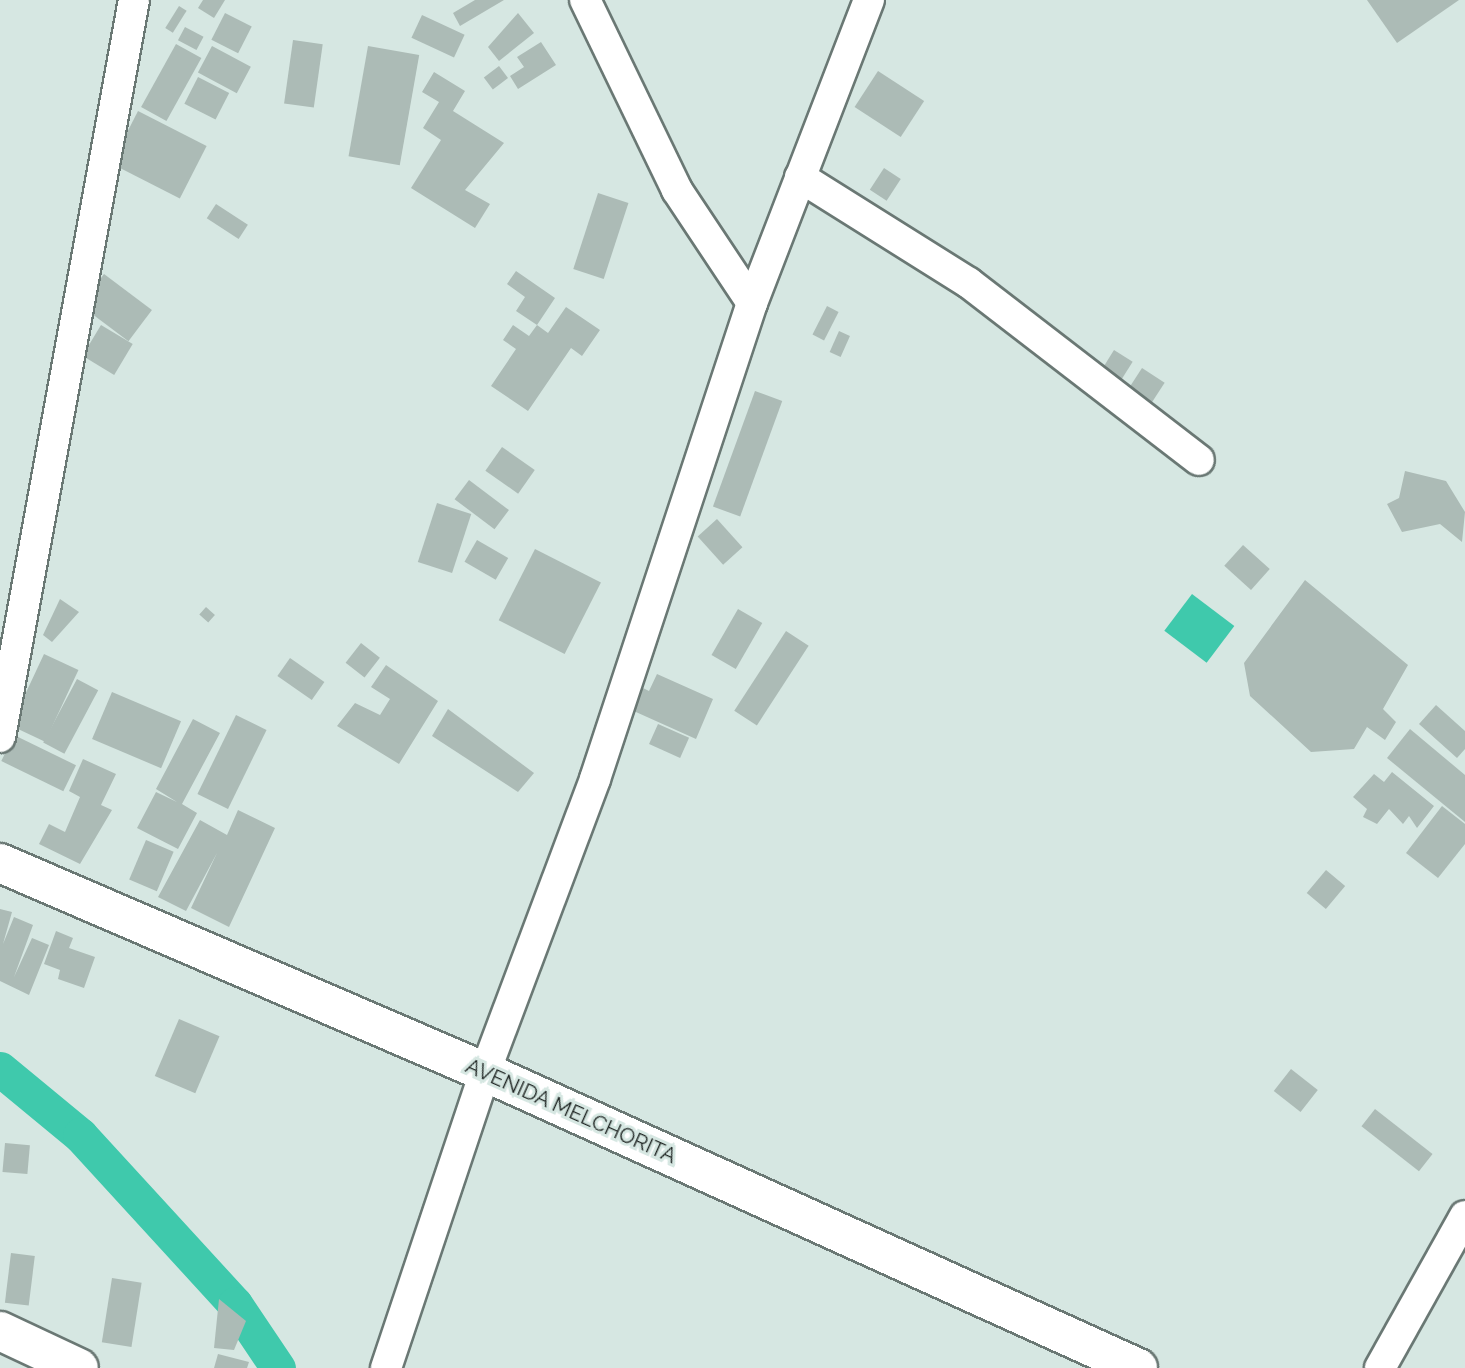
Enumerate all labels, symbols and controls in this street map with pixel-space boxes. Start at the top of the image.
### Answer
street label: AVENIDA MELCHORITA [462,1053,680,1169]

